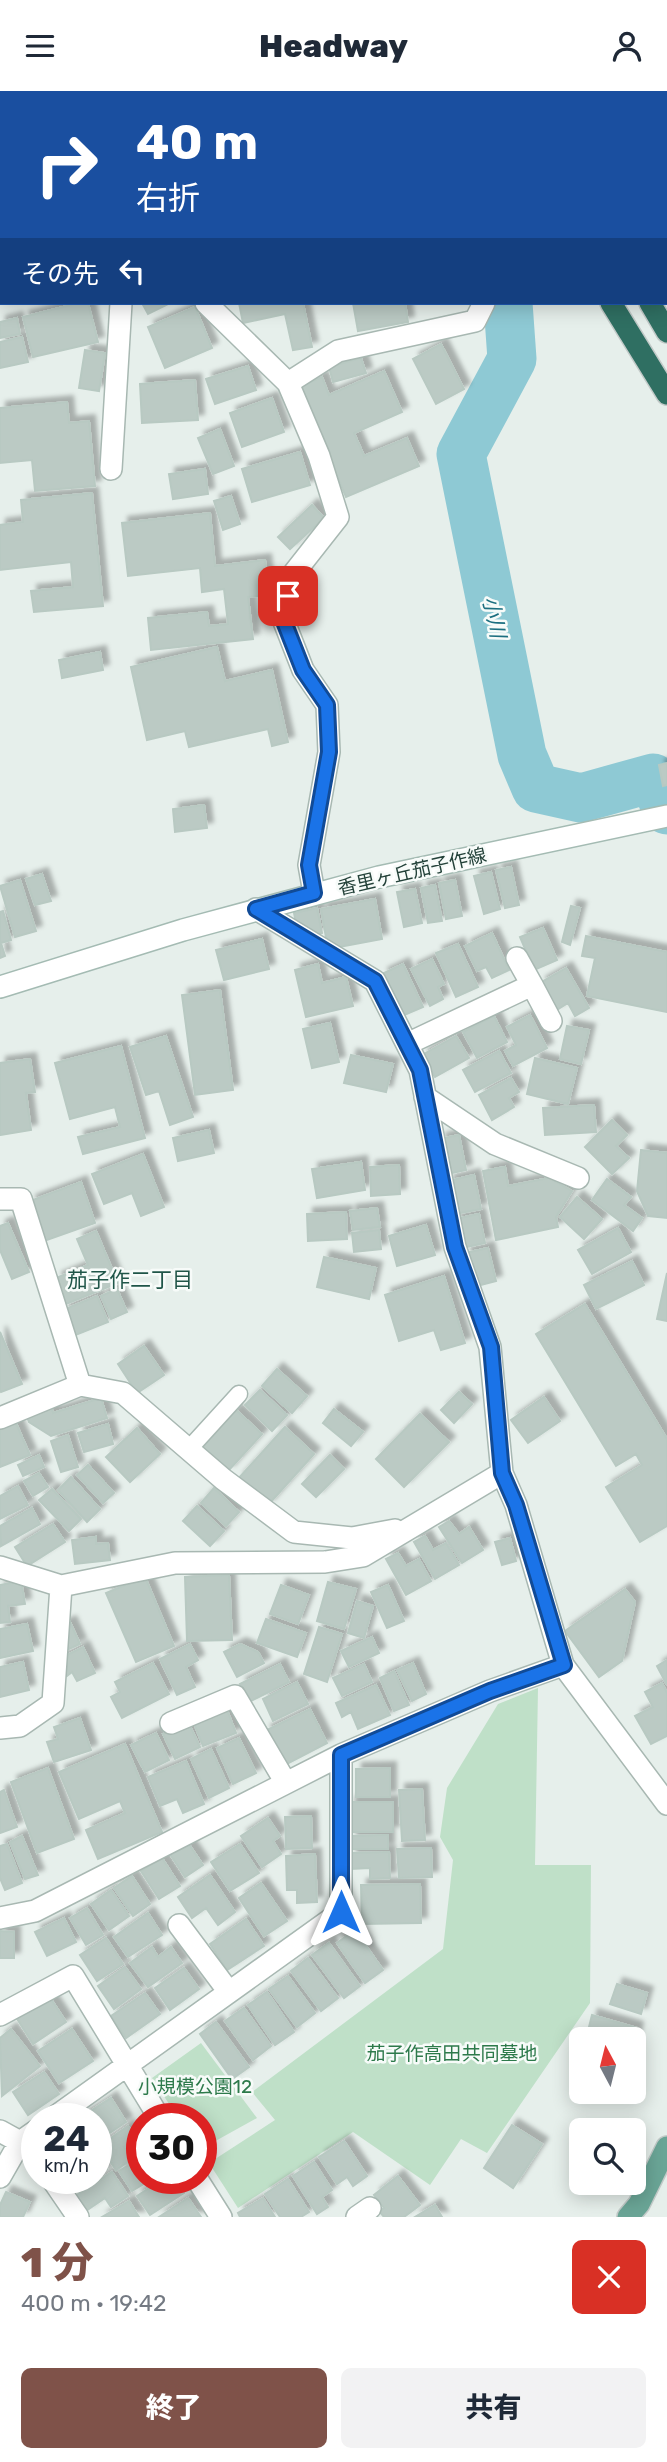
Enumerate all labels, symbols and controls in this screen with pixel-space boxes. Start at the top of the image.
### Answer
icon: menu [21,27,59,65]
text: Headway [259,27,408,65]
icon: person [608,27,646,65]
text: 40 m [136,113,258,171]
icon: right [21,119,112,210]
text: 右折 [136,179,200,217]
icon: left [113,252,151,290]
text: その先 [21,259,99,290]
pin [258,566,318,626]
icon: arrive [269,577,307,615]
water label: 小川 [478,594,511,642]
street label: 香里ヶ丘茄子作線 [335,843,489,900]
district label: 茄子作二丁目 [67,1267,193,1292]
position arrow [304,1875,378,1949]
north arrow [569,2027,646,2103]
map controls [569,2027,646,2195]
park label: 茄子作高田共同墓地 [366,2042,538,2065]
park label: 小規模公園12 [138,2075,252,2098]
speed limit sign: 30 [126,2103,217,2194]
text: 24 [43,2118,90,2160]
button: search [569,2118,646,2195]
text: km/h [44,2155,89,2177]
text: 1 分 [21,2238,94,2288]
button: close [572,2240,646,2314]
text: 400 m · 19:42 [21,2289,167,2317]
button: 終了 [21,2368,327,2448]
button: 共有 [341,2368,646,2448]

